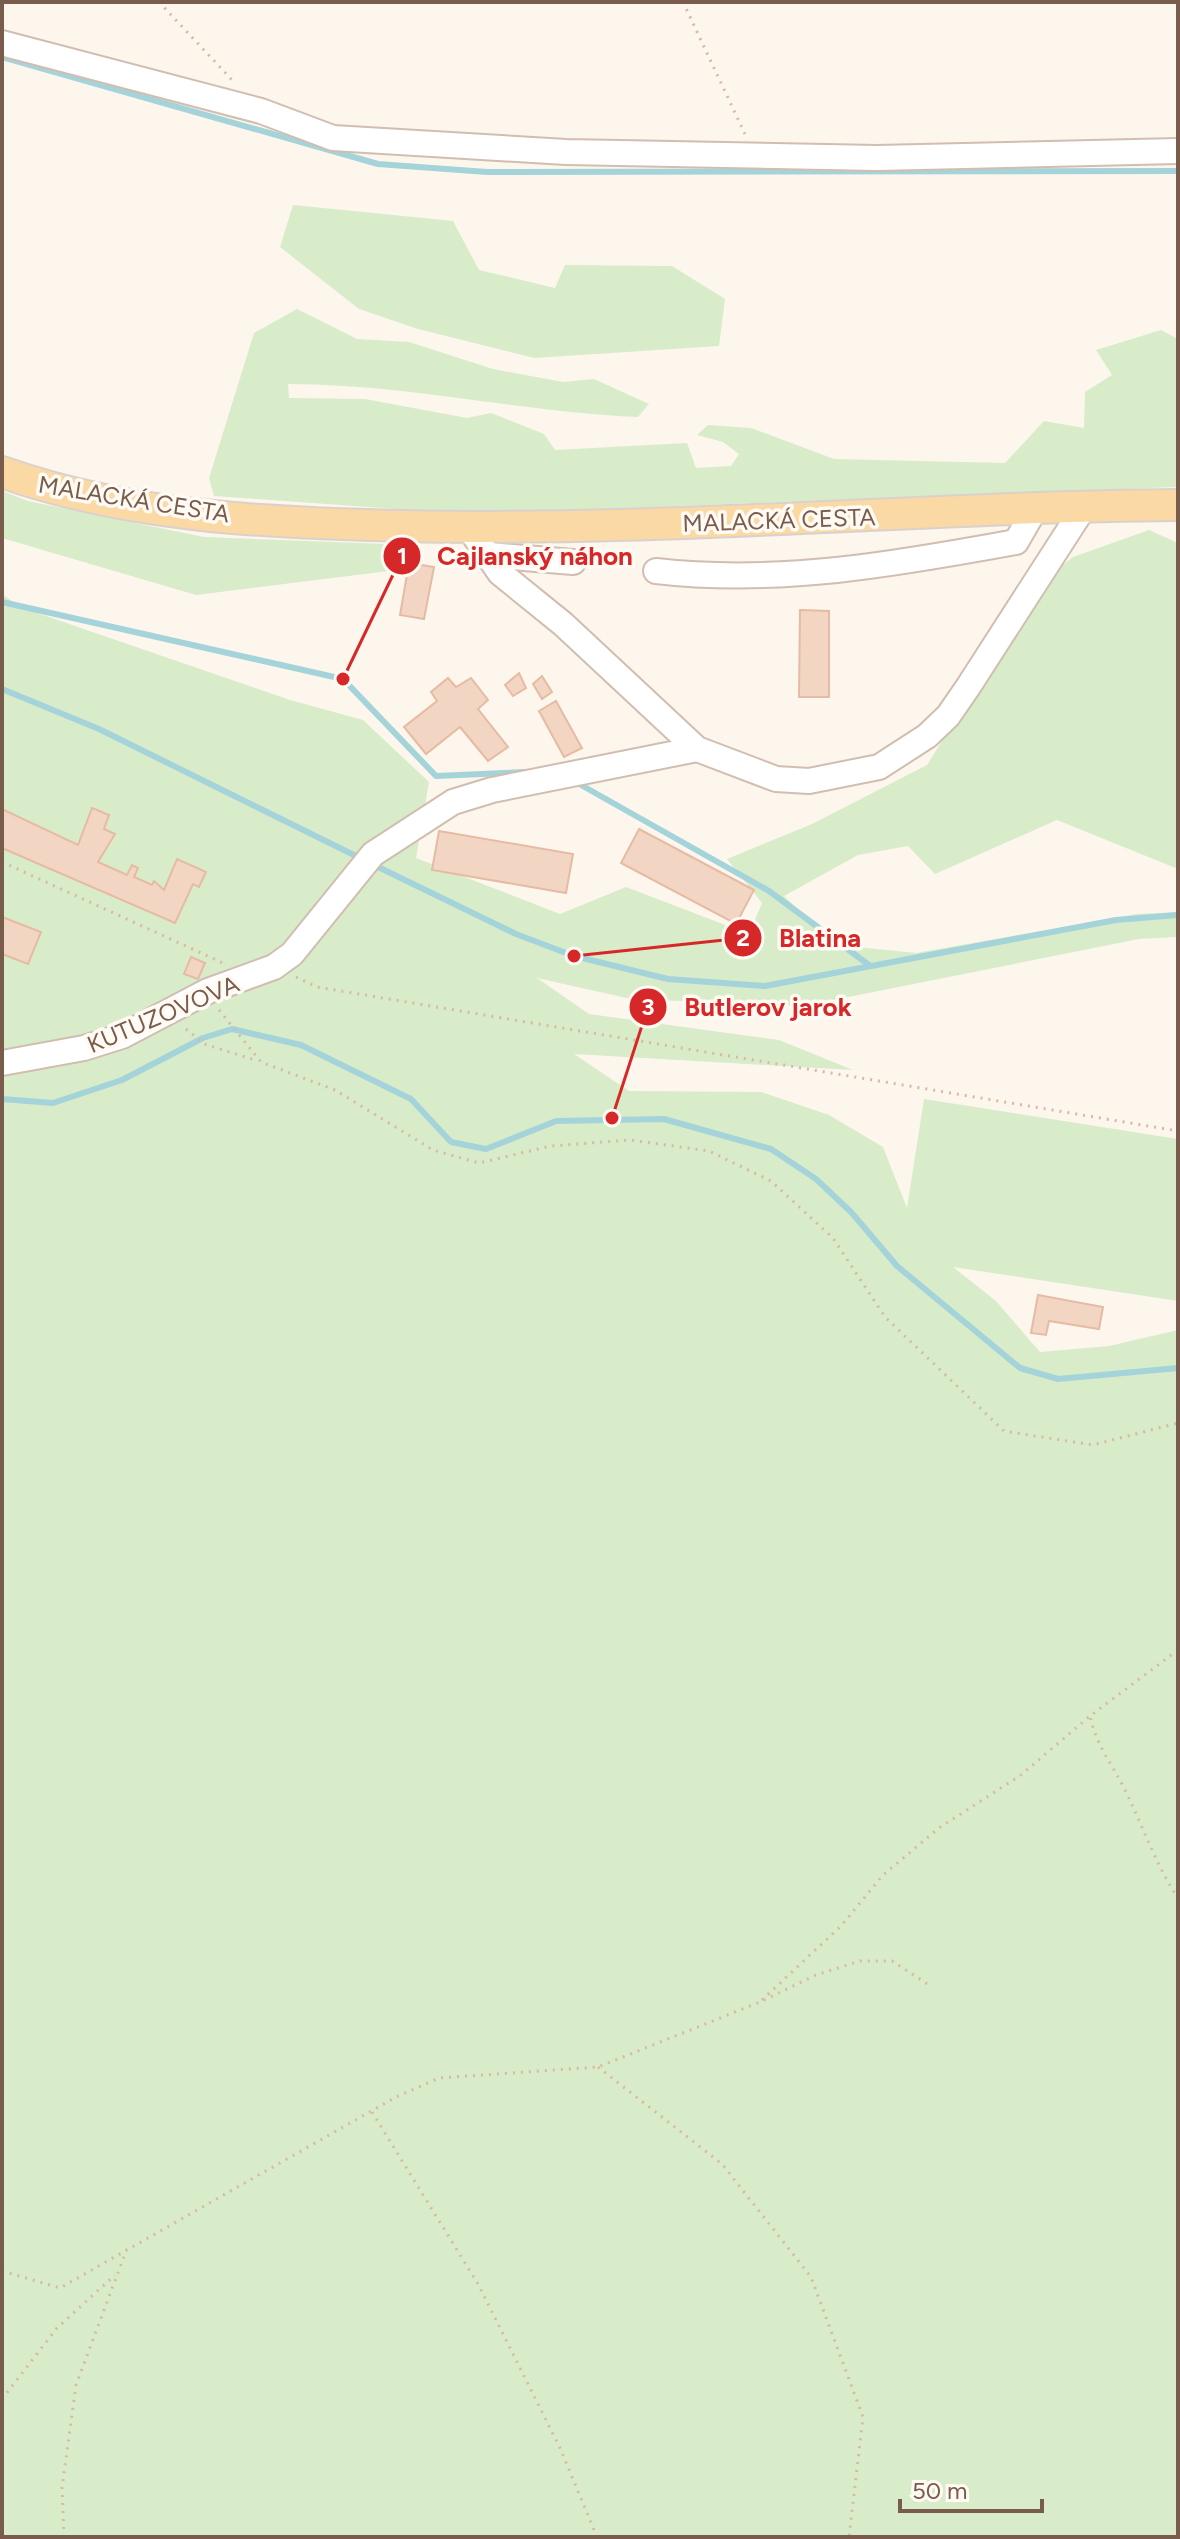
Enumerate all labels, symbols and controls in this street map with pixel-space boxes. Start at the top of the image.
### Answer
street label: MALACKÁ CESTA [36,470,232,529]
street label: MALACKÁ CESTA [682,502,877,538]
callout: Cajlanský náhon [382,531,649,581]
text: Cajlanský náhon [437,540,633,572]
text: 1 [397,541,407,570]
callout: Blatina [723,913,877,963]
text: Blatina [779,922,861,954]
text: 2 [736,923,750,952]
street label: KUTUZOVOVA [83,969,244,1059]
callout: Butlerov jarok [628,982,867,1032]
text: Butlerov jarok [684,991,852,1023]
text: 3 [641,992,655,1021]
scale bar [900,2463,1042,2513]
text: 50 m [912,2476,968,2505]

